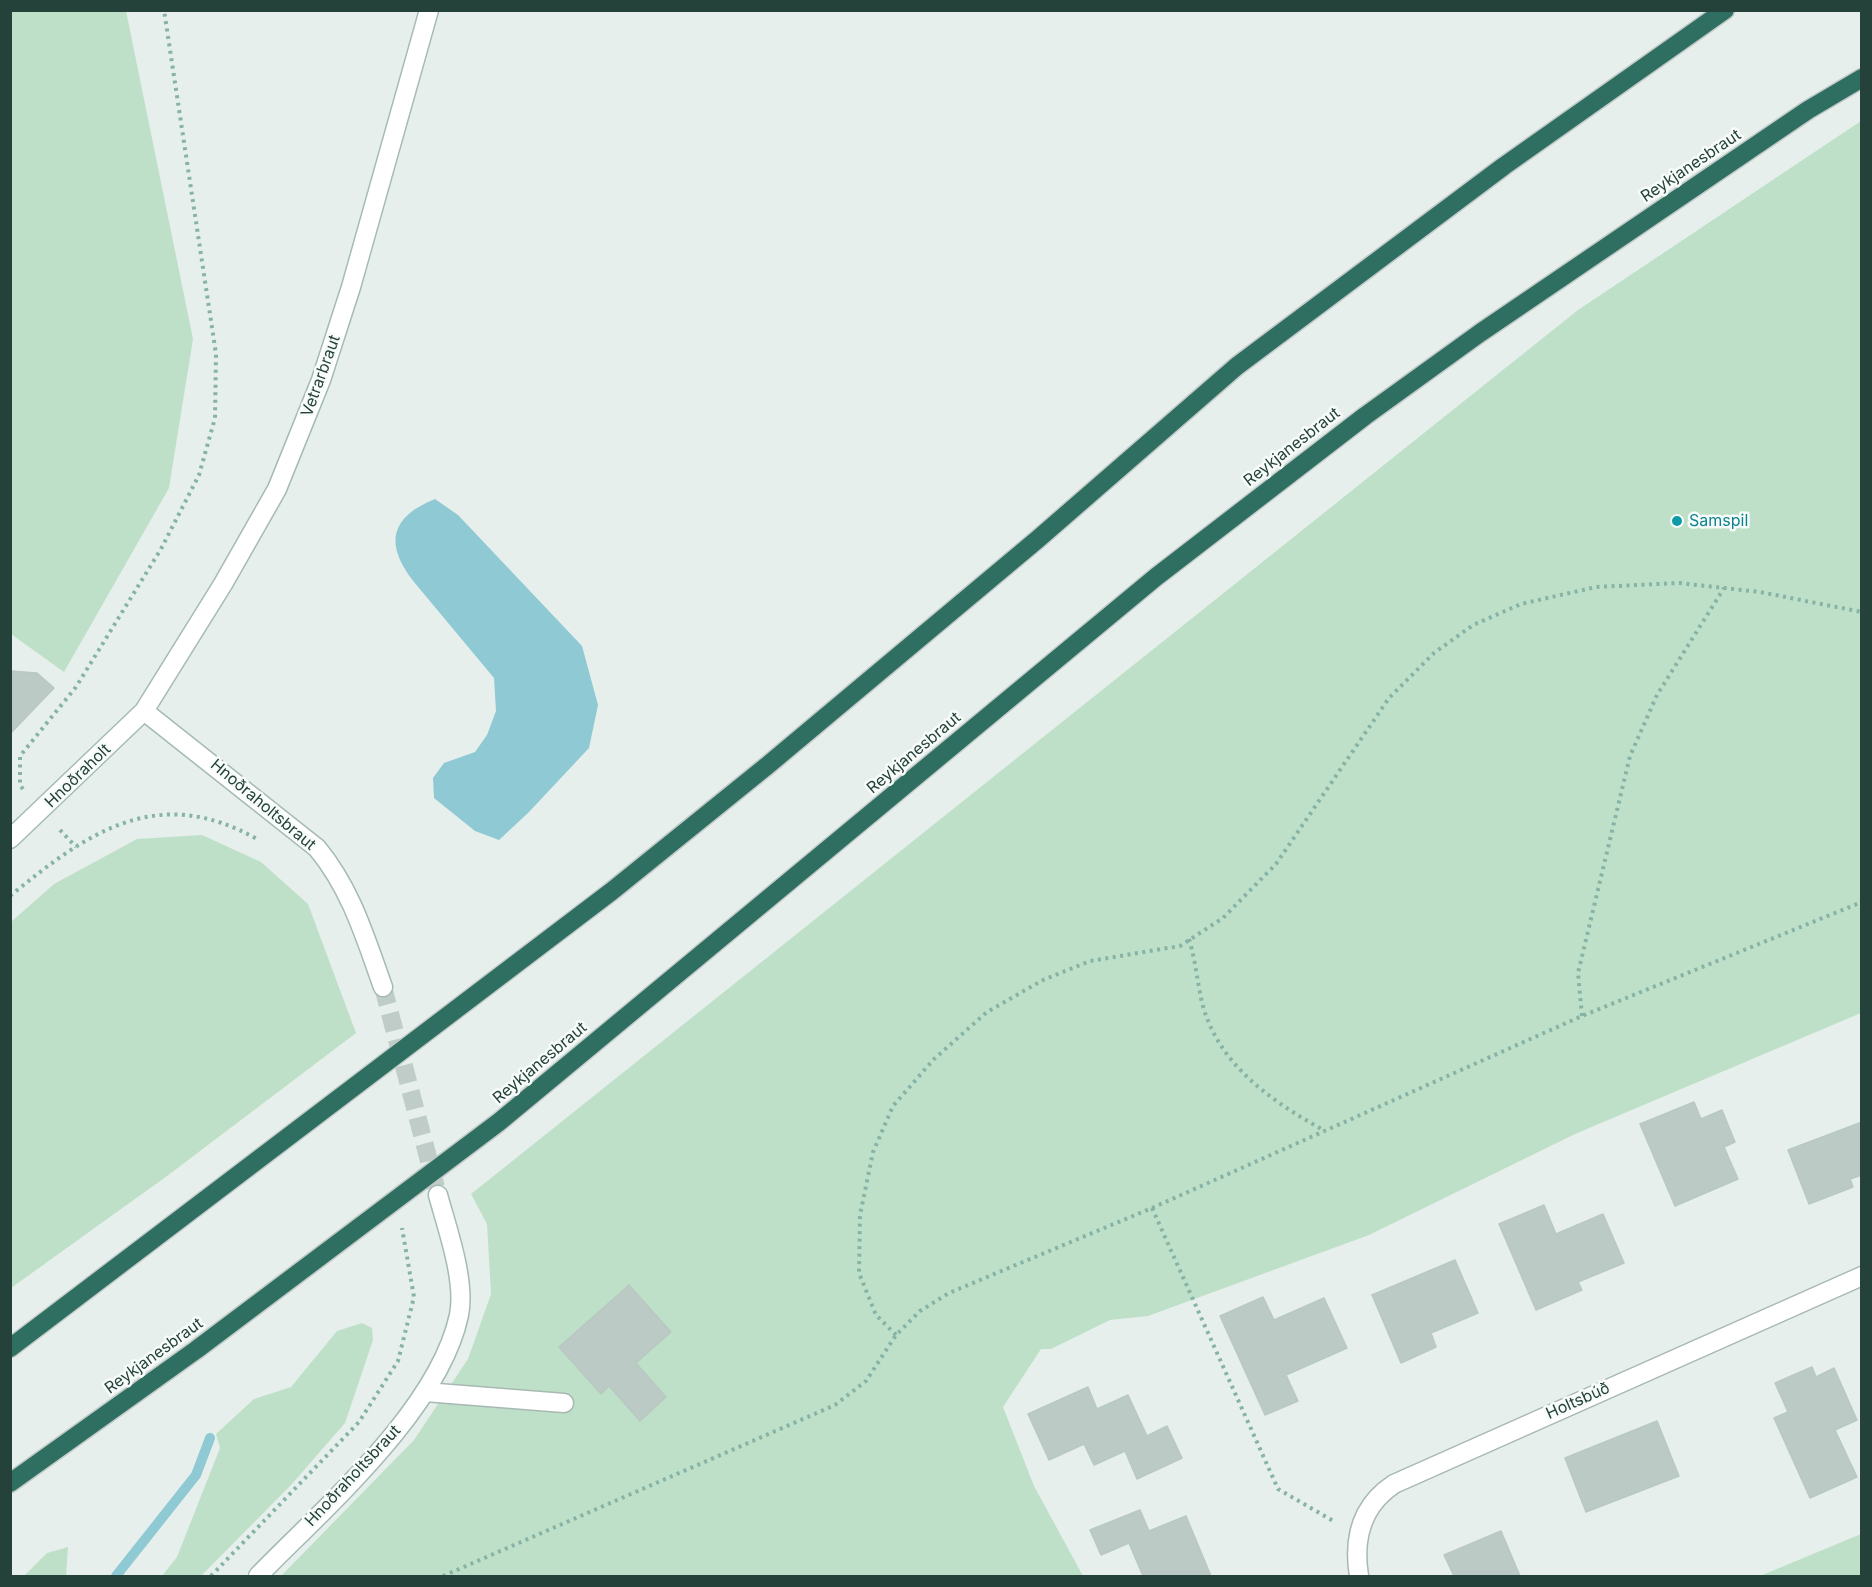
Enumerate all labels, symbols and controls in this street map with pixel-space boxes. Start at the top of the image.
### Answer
street label: Reykjanesbraut [1637,125,1745,207]
street label: Vetrarbraut [297,333,345,419]
street label: Reykjanesbraut [1240,404,1344,490]
place label: Samspil [1689,511,1748,531]
marker: Samspil [1670,514,1684,528]
street label: Reykjanesbraut [863,708,965,798]
street label: Hnoðraholt [41,740,115,812]
street label: Hnoðraholtsbraut [206,755,320,855]
street label: Reykjanesbraut [489,1018,591,1108]
street label: Reykjanesbraut [101,1314,207,1398]
street label: Holtsbúð [1543,1378,1613,1424]
street label: Hnoðraholtsbraut [301,1421,405,1531]

